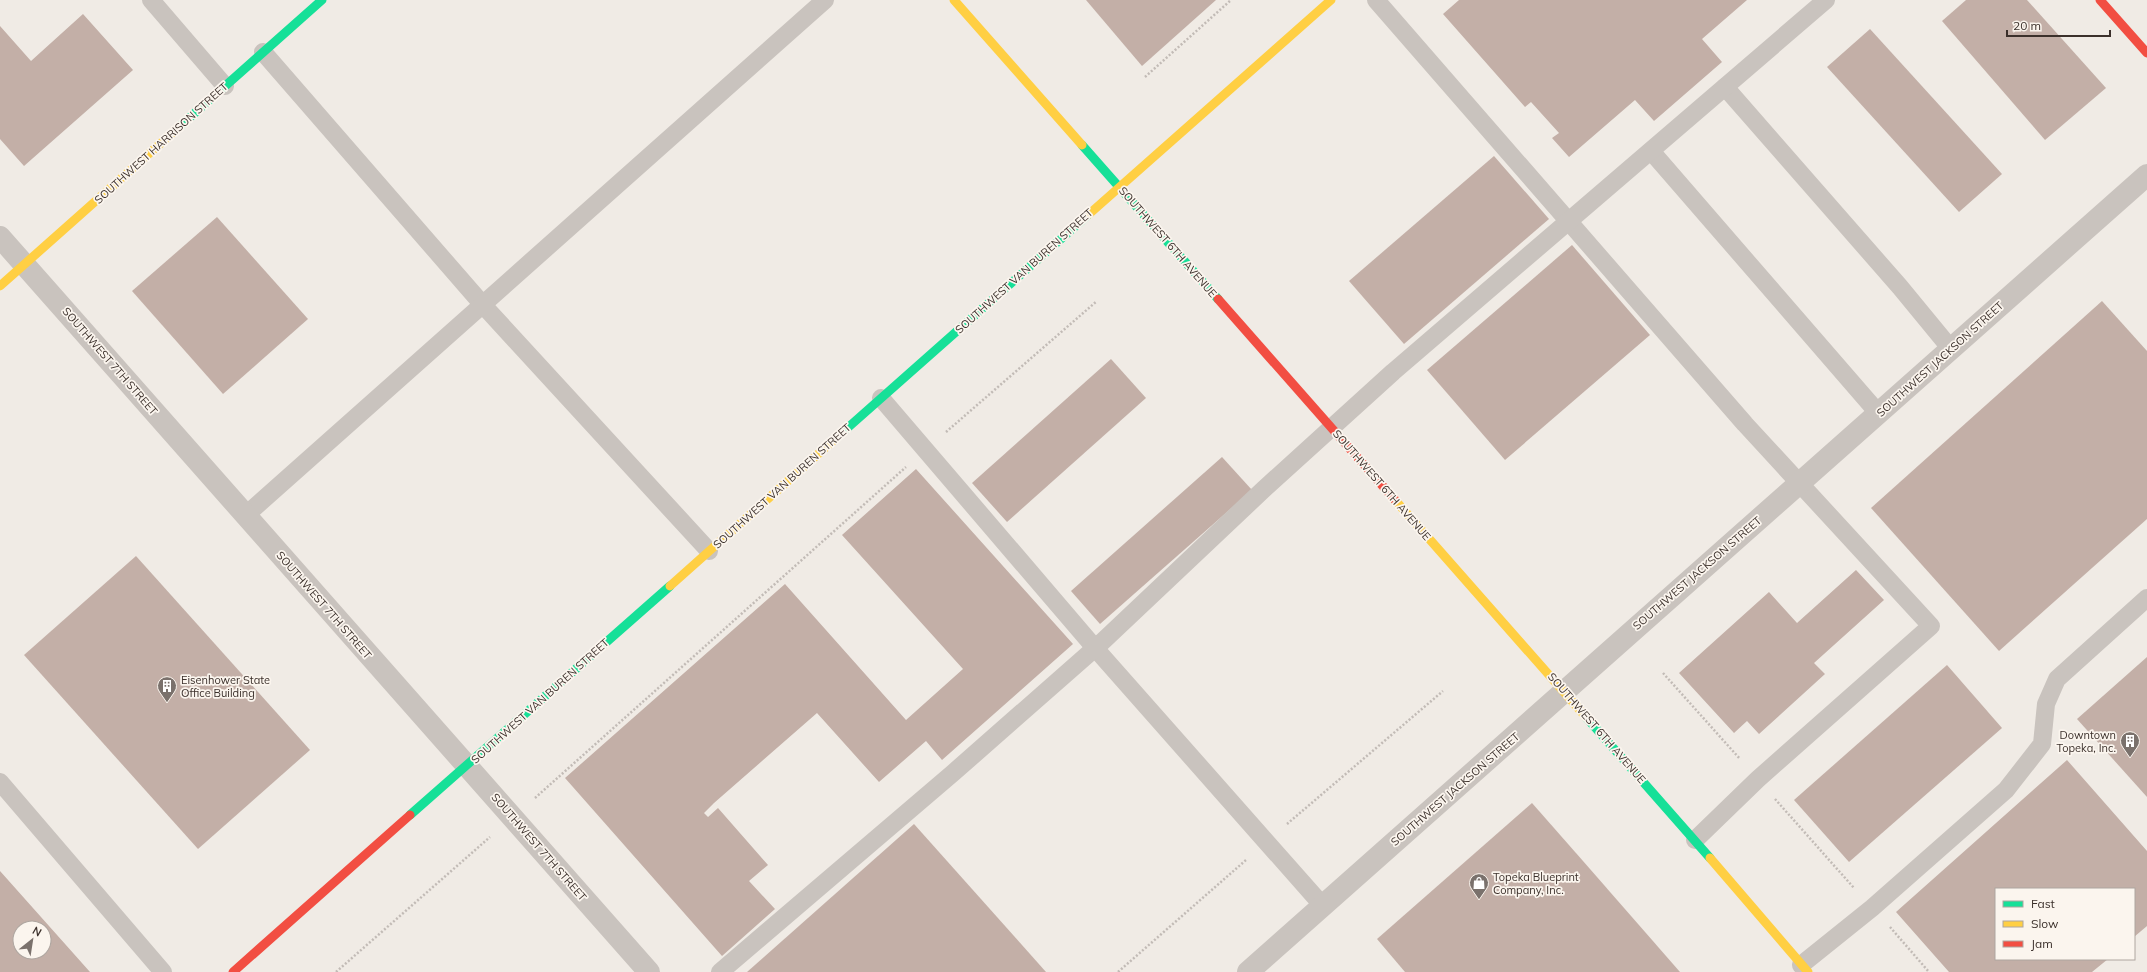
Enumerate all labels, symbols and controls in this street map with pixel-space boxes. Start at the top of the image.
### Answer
scale bar [2007,12,2110,38]
text: 20 m [2013,18,2041,33]
street label: SOUTHWEST HARRISON STREET [91,79,231,207]
street label: SOUTHWEST 6TH AVENUE [1116,184,1220,300]
street label: SOUTHWEST VAN BUREN STREET [952,205,1096,337]
street label: SOUTHWEST JACKSON STREET [1874,298,2007,420]
street label: SOUTHWEST 7TH STREET [59,304,161,418]
street label: SOUTHWEST VAN BUREN STREET [710,420,854,552]
street label: SOUTHWEST 6TH AVENUE [1330,427,1434,543]
street label: SOUTHWEST JACKSON STREET [1630,513,1764,633]
street label: SOUTHWEST 7TH STREET [273,548,375,662]
street label: SOUTHWEST VAN BUREN STREET [468,635,612,767]
street label: SOUTHWEST 6TH AVENUE [1545,670,1649,786]
place label: Eisenhower State Office Building [181,673,270,700]
building icon: Eisenhower State Office Building [156,675,178,703]
place label: Downtown Topeka, Inc. [2056,728,2116,755]
street label: SOUTHWEST JACKSON STREET [1388,729,1522,849]
building icon: Downtown Topeka, Inc. [2119,730,2141,758]
street label: SOUTHWEST 7TH STREET [488,790,590,904]
place label: Topeka Blueprint Company, Inc. [1493,870,1579,897]
shop icon: Topeka Blueprint Company, Inc. [1468,872,1490,900]
legend [1995,888,2135,960]
text: Fast [2031,896,2055,911]
text: Slow [2031,916,2059,931]
north arrow [12,920,52,960]
text: N [30,923,44,939]
text: Jam [2031,936,2053,951]

